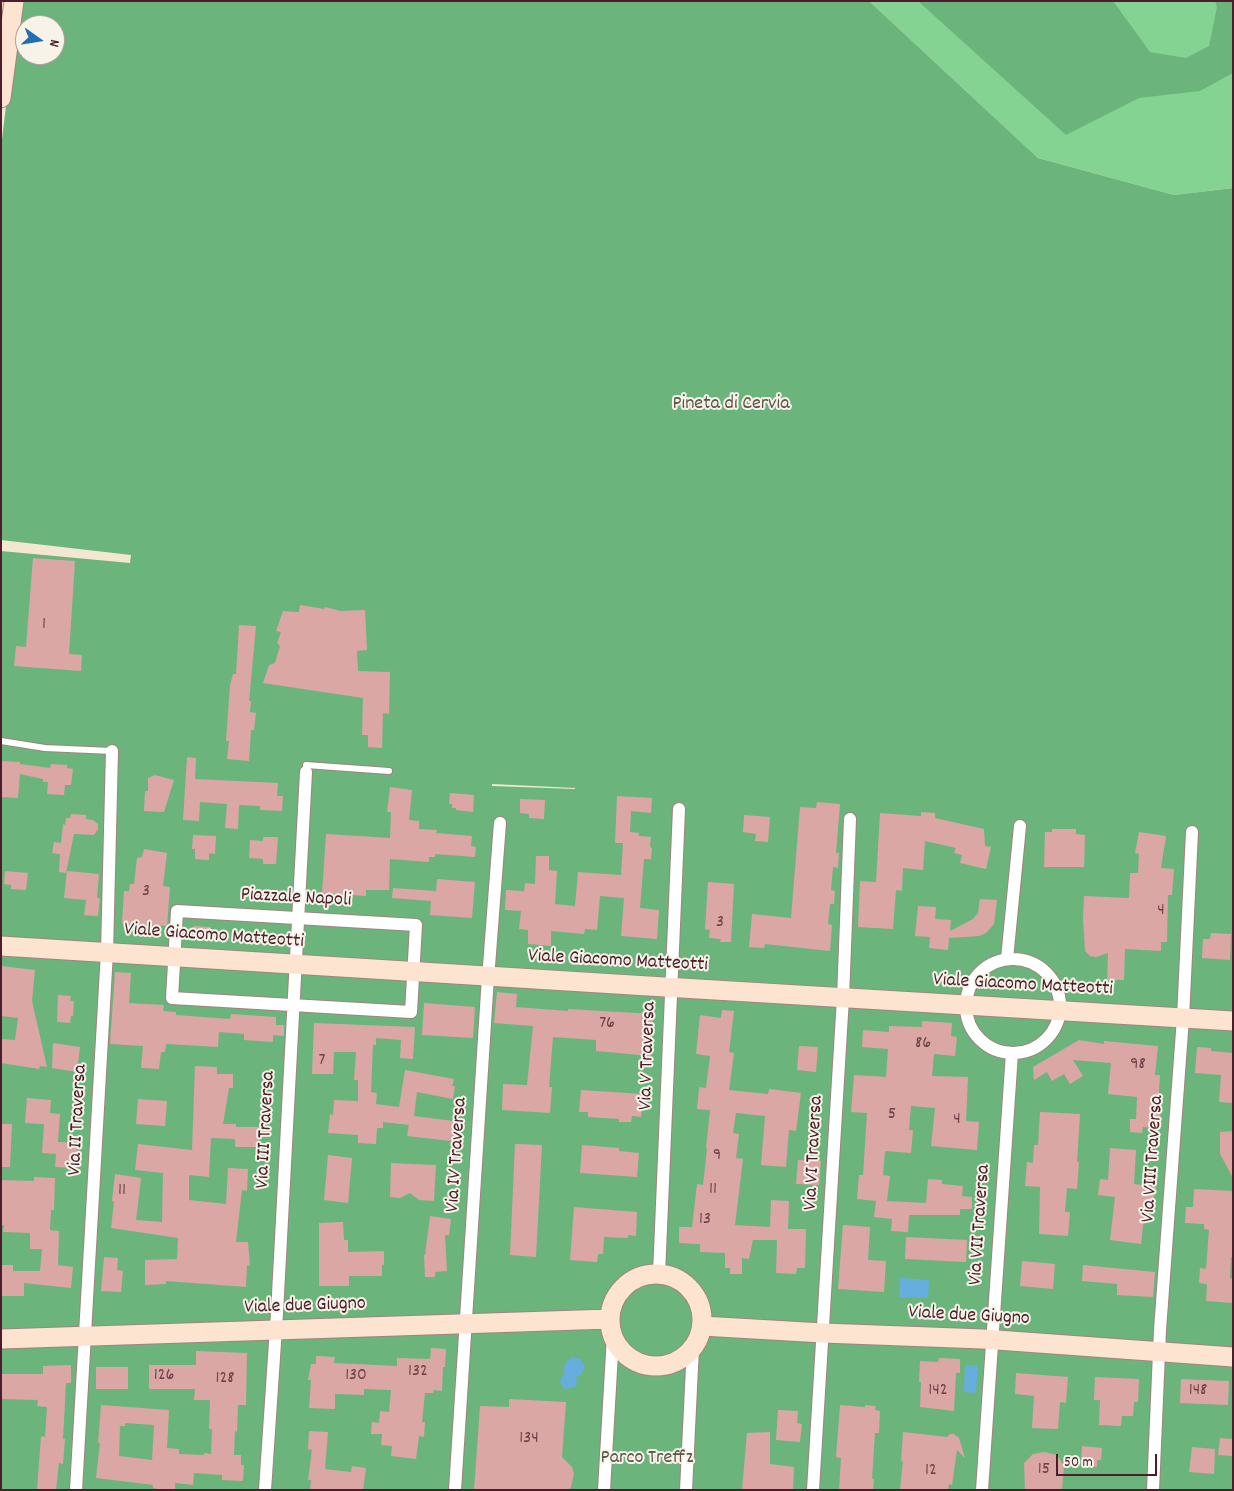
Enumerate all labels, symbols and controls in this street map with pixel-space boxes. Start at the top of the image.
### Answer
north arrow [15,15,65,65]
text: N [43,38,64,49]
park label: Pineta di Cervia [672,393,790,417]
house number: 1 [42,615,46,637]
house number: 3 [142,882,150,904]
street label: Piazzale Napoli [240,884,352,914]
house number: 4 [1157,901,1165,923]
house number: 3 [716,913,724,935]
street label: Viale Giacomo Matteotti [123,919,305,955]
street label: Viale Giacomo Matteotti [527,945,709,979]
street label: Viale Giacomo Matteotti [932,969,1114,1003]
street label: Via V Traversa [635,1001,663,1111]
house number: 76 [599,1014,615,1036]
house number: 86 [915,1034,931,1056]
house number: 7 [319,1051,325,1073]
house number: 98 [1130,1055,1146,1077]
street label: Via II Traversa [64,1064,94,1176]
street label: Via III Traversa [252,1071,282,1189]
street label: Via VI Traversa [800,1095,830,1211]
street label: Via VIII Traversa [1138,1095,1170,1223]
street label: Via IV Traversa [442,1097,474,1213]
house number: 5 [888,1105,896,1127]
house number: 4 [953,1110,961,1132]
house number: 9 [713,1146,721,1168]
street label: Via VII Traversa [965,1164,997,1286]
house number: 11 [709,1180,717,1202]
house number: 11 [118,1181,126,1203]
house number: 13 [699,1210,711,1232]
street label: Viale due Giugno [244,1293,366,1321]
street label: Viale due Giugno [908,1302,1030,1332]
house number: 132 [408,1362,428,1384]
house number: 126 [154,1366,174,1388]
house number: 130 [345,1366,367,1388]
house number: 128 [215,1369,235,1391]
house number: 142 [928,1381,948,1403]
house number: 148 [1189,1381,1207,1403]
house number: 134 [519,1429,539,1451]
scale bar [1059,1444,1160,1476]
park label: Parco Treffz [601,1447,693,1471]
text: 50 m [1064,1452,1093,1474]
house number: 15 [1038,1460,1050,1482]
house number: 12 [925,1461,937,1483]

